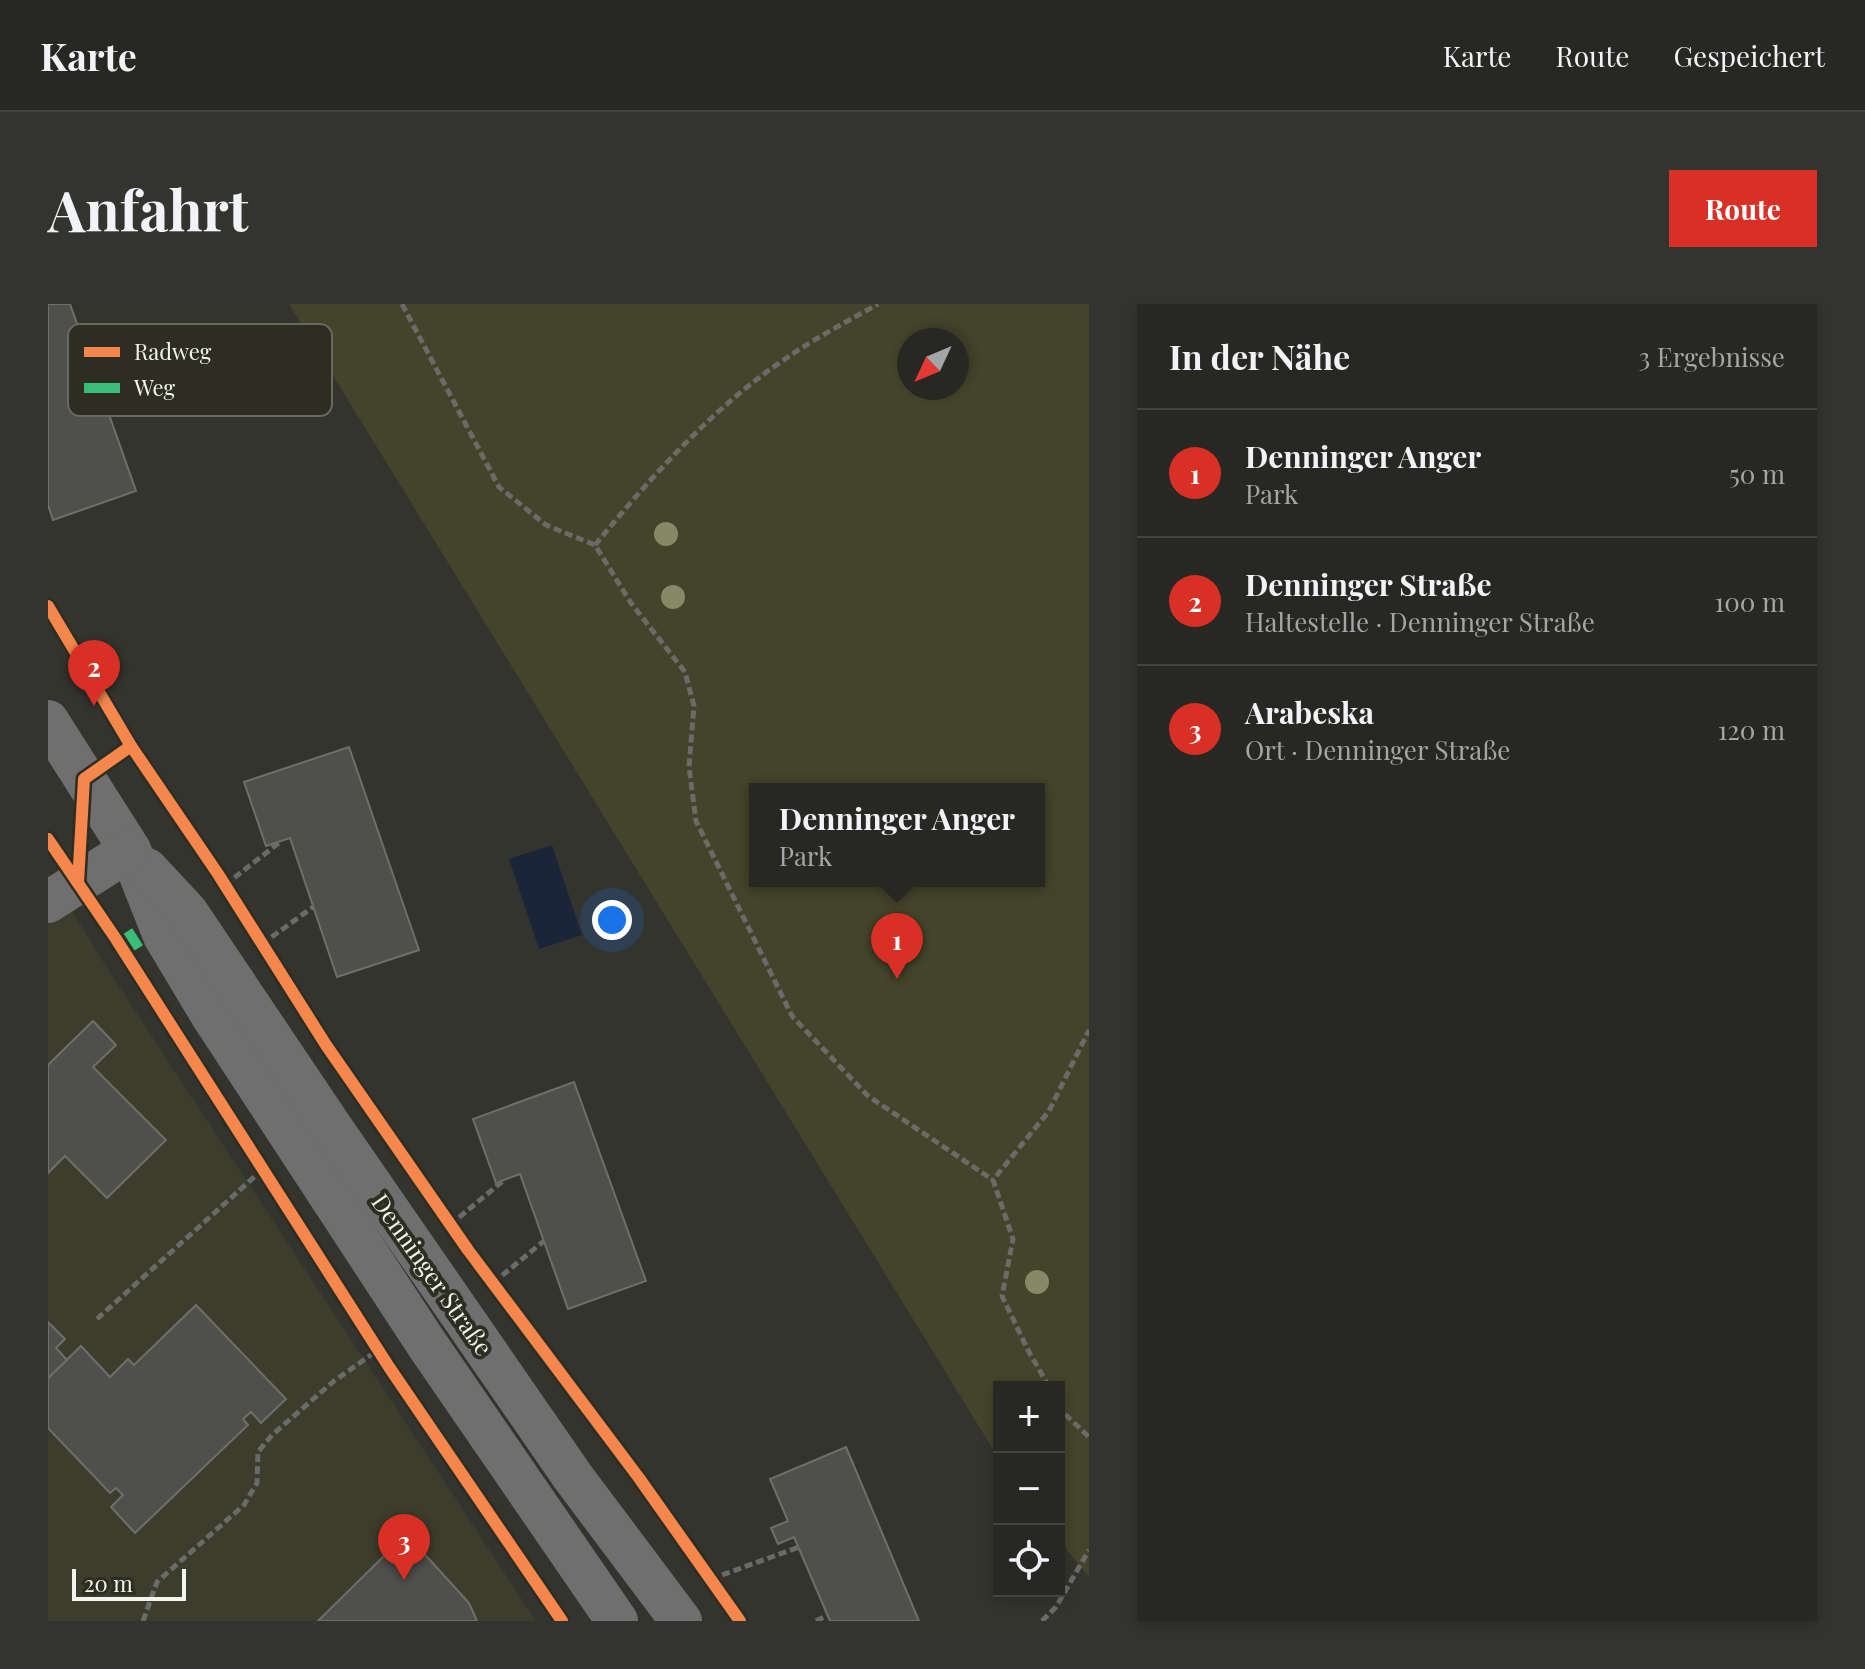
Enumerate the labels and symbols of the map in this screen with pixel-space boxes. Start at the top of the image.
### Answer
legend [68,324,332,416]
north arrow [897,328,969,400]
text: Radweg [134,336,212,366]
text: Weg [133,372,176,402]
pin: 2 [68,640,120,706]
your location [592,900,632,940]
pin: 1 [871,913,923,979]
street label: Denninger Straße [365,1187,501,1361]
pin: 3 [378,1514,430,1580]
scale bar [72,1565,186,1601]

